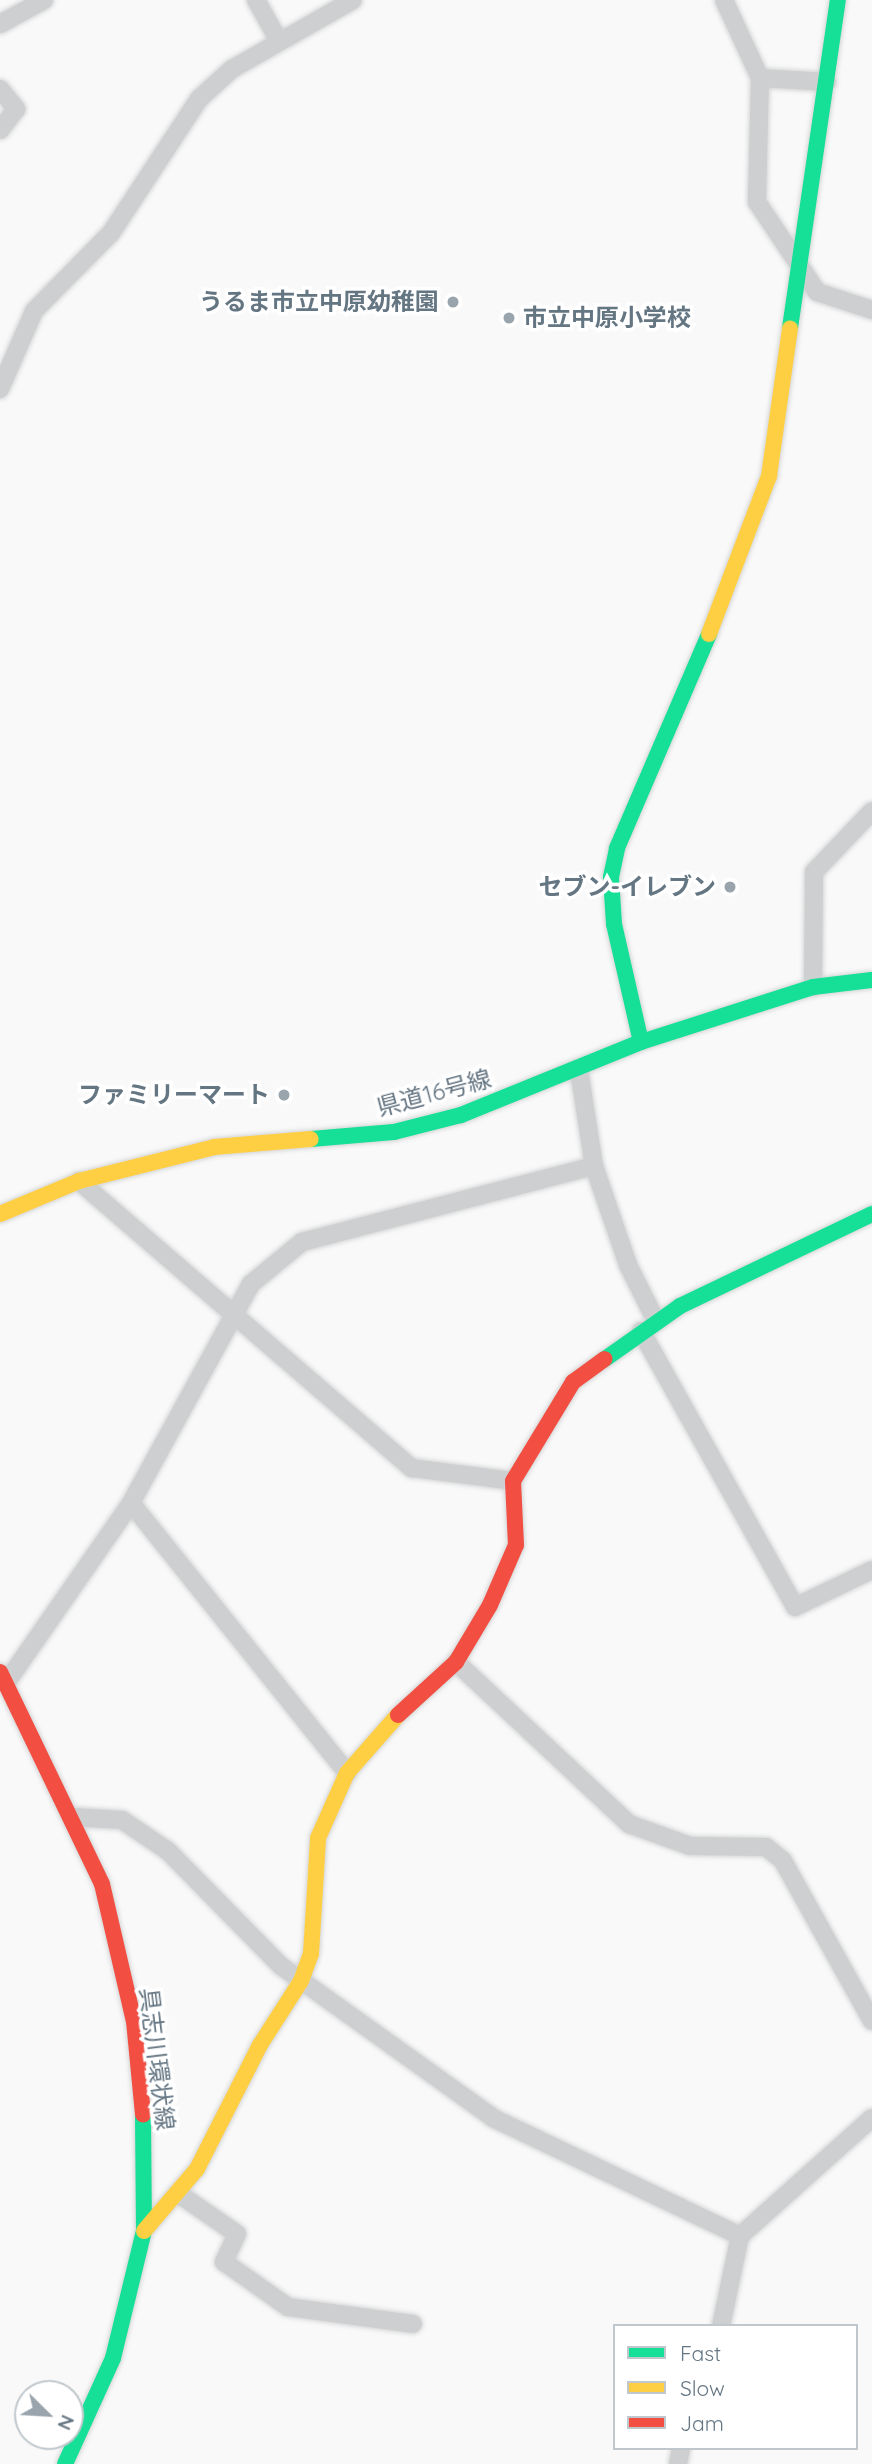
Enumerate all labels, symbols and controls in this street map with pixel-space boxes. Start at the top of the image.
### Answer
place label: うるま市立中原幼稚園 [199,288,439,316]
marker: うるま市立中原幼稚園 [445,294,461,310]
place label: 市立中原小学校 [523,304,691,332]
marker: 市立中原小学校 [501,310,517,326]
place label: セブン-イレブン [538,873,716,901]
marker: セブン-イレブン [722,879,738,895]
street label: 県道16号線 [373,1064,495,1122]
place label: ファミリーマート [78,1081,270,1109]
marker: ファミリーマート [276,1087,292,1103]
street label: 具志川環状線 [134,1986,180,2132]
legend [613,2324,858,2450]
text: Fast [680,2340,721,2366]
text: Slow [680,2375,725,2401]
north arrow [14,2380,84,2450]
text: Jam [680,2410,724,2436]
text: N [53,2411,80,2434]

